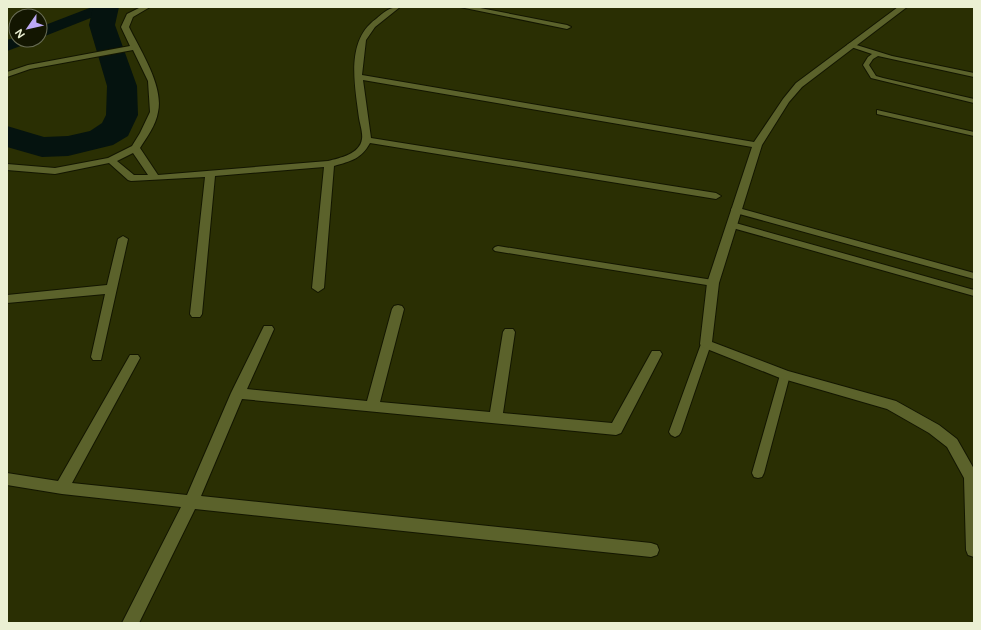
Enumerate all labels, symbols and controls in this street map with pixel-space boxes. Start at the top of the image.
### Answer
north arrow [8,8,48,48]
text: N [12,26,28,40]

